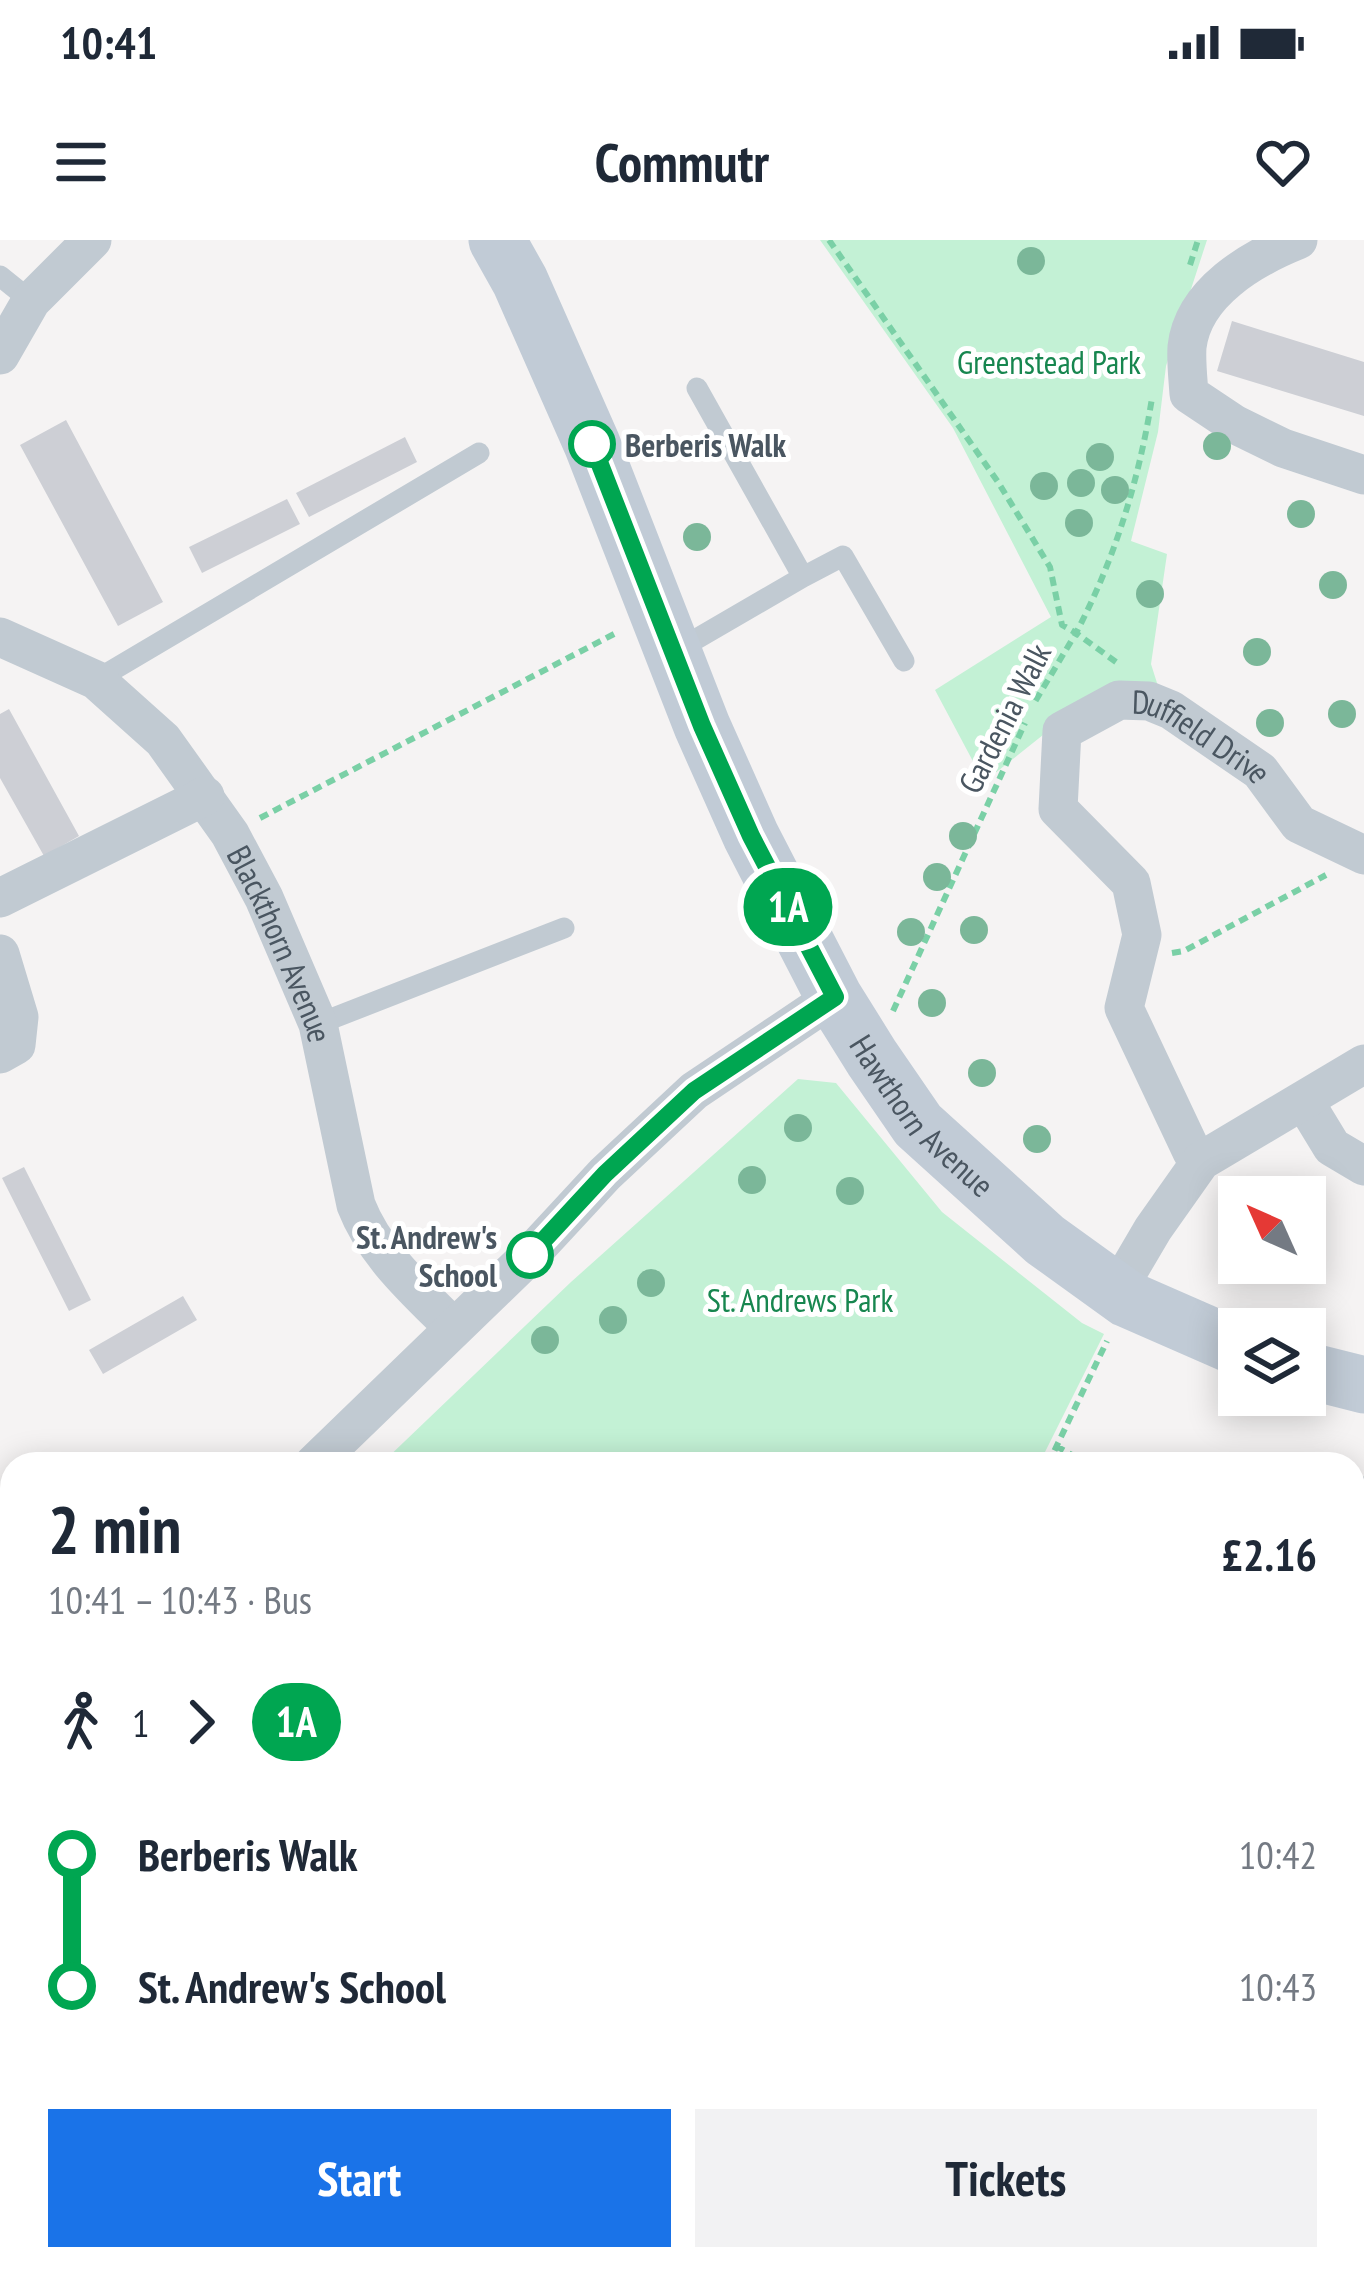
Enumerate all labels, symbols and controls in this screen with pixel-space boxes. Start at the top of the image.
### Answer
text: 10:41 [60,13,157,71]
text: Commutr [595,127,769,197]
icon: menu [48,129,114,195]
icon: heart [1250,129,1316,195]
park label: Greenstead Park [957,340,1141,383]
marker: Berberis Walk [570,422,614,466]
place label: Berberis Walk [625,423,786,466]
street label: Gardenia Walk [948,636,1060,800]
street label: Duffield Drive [1131,679,1282,791]
street label: Blackthorn Avenue [218,838,343,1046]
line badge: 1A [734,868,842,946]
text: 1A [767,879,809,934]
street label: Hawthorn Avenue [841,1026,1004,1205]
north arrow [1218,1176,1326,1284]
map controls [1218,1176,1326,1416]
place label: St. Andrew's School [356,1215,498,1296]
marker: St. Andrew's School [508,1233,552,1277]
park label: St. Andrews Park [707,1278,893,1321]
button: layers [1218,1308,1326,1416]
text: 2 min [48,1486,181,1571]
text: £2.16 [1221,1525,1317,1583]
text: 10:41 – 10:43 · Bus [48,1574,312,1625]
icon: walk [48,1689,114,1755]
icon: forward [168,1689,234,1755]
text: 1A [276,1694,317,1749]
text: 1 [132,1697,150,1748]
text: Berberis Walk [138,1825,358,1883]
text: 10:42 [1239,1829,1317,1880]
text: St. Andrew's School [138,1957,446,2015]
text: 10:43 [1239,1961,1317,2012]
button: Start [48,2109,671,2247]
button: Tickets [695,2109,1317,2247]

